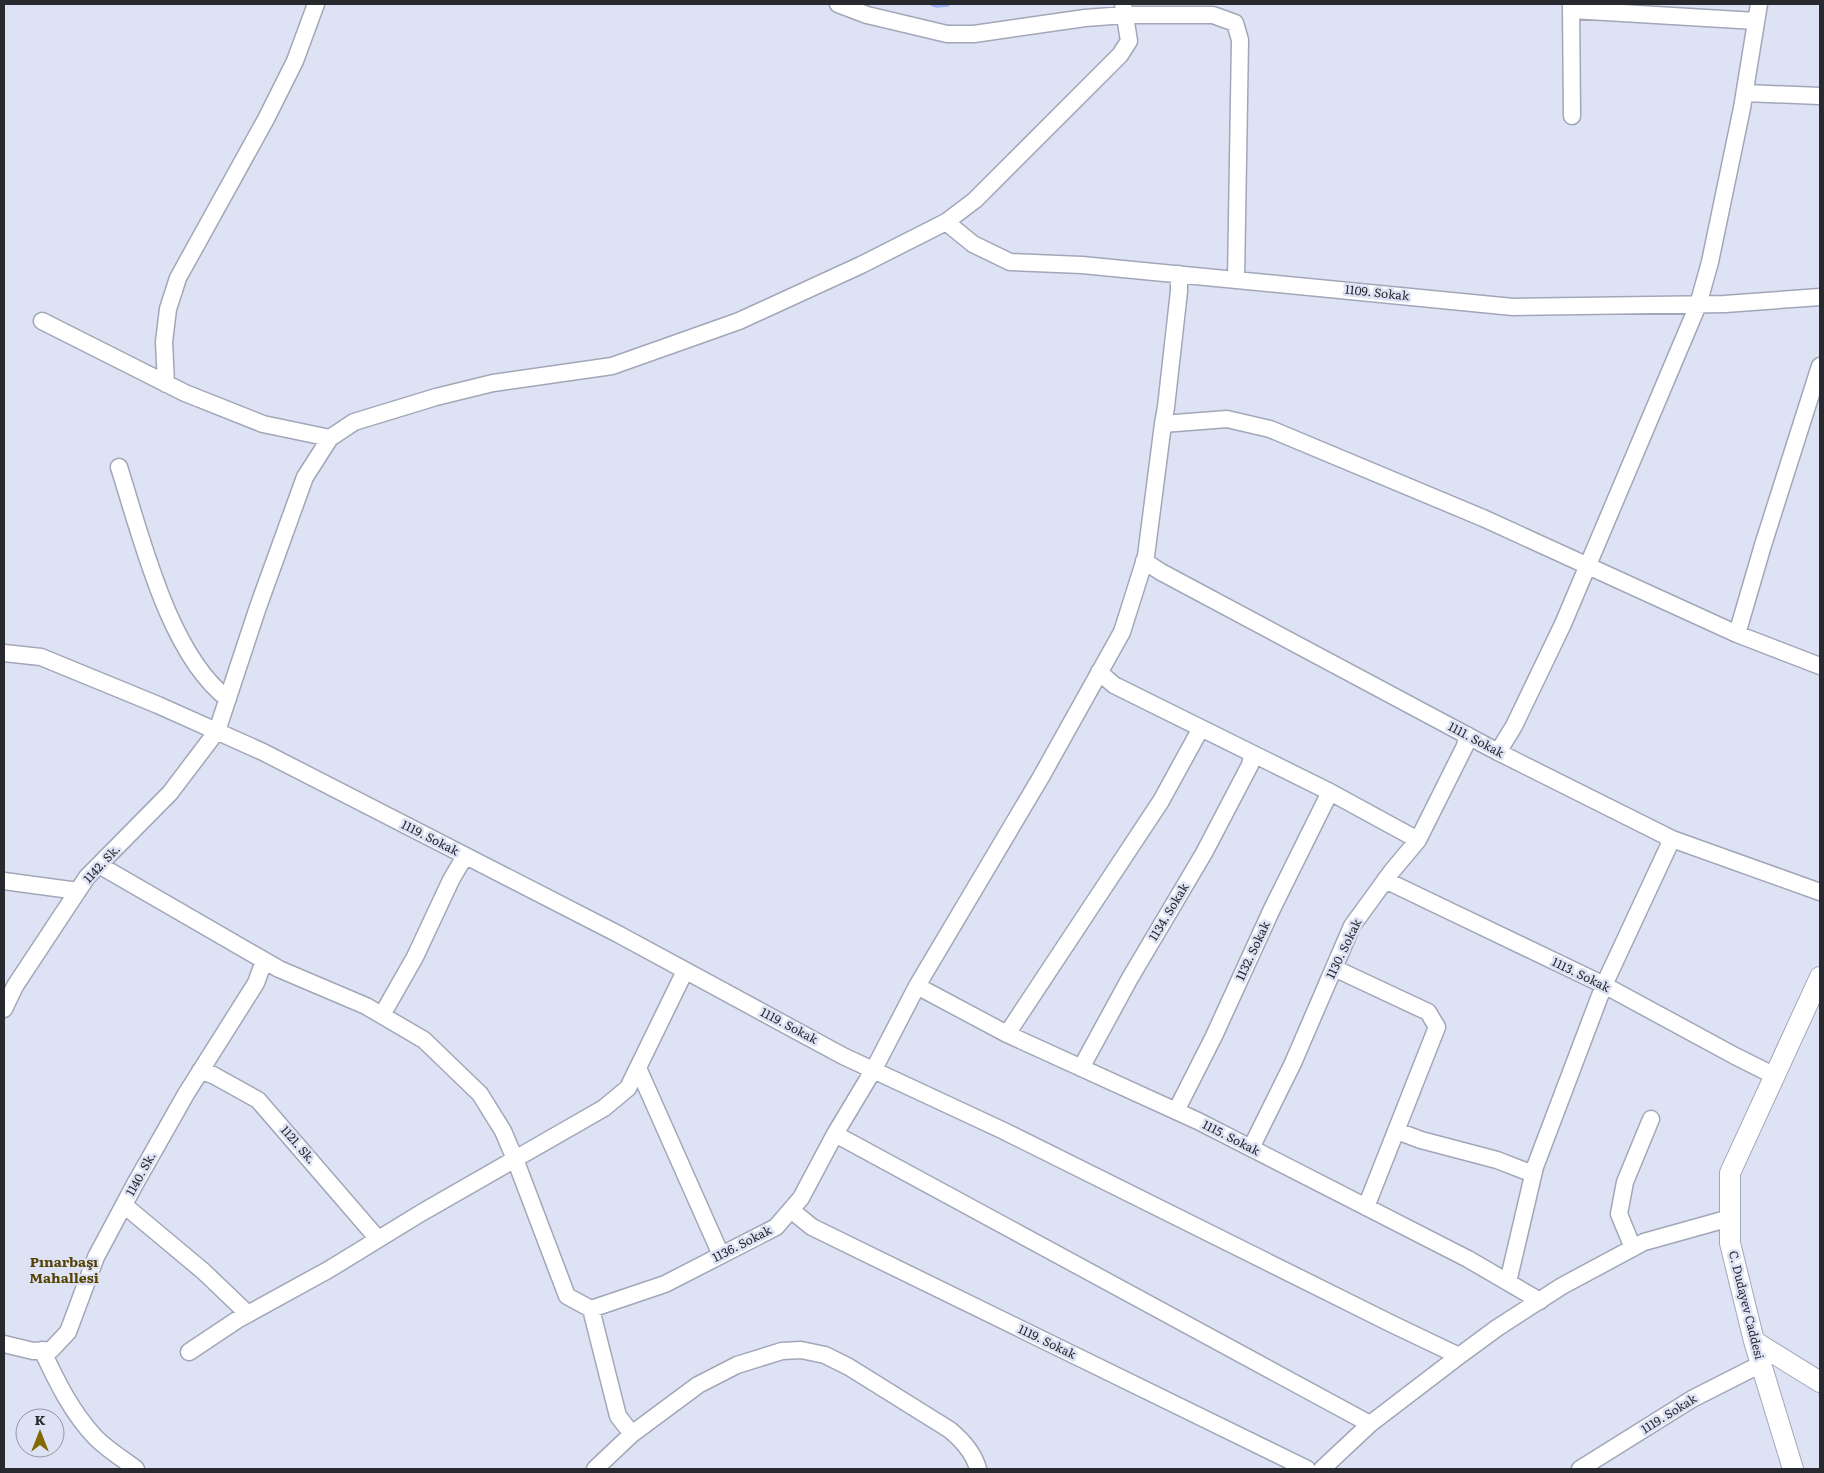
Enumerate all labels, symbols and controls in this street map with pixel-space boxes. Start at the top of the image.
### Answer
street label: 1109. Sokak [1344,280,1411,304]
street label: 1111. Sokak [1445,717,1508,762]
street label: 1119. Sokak [399,815,463,860]
street label: 1142. Sk. [79,840,124,887]
street label: 1134. Sokak [1144,879,1193,944]
street label: 1130. Sokak [1321,915,1366,982]
street label: 1132. Sokak [1231,917,1274,983]
street label: 1113. Sokak [1549,952,1614,996]
street label: 1119. Sokak [758,1003,822,1048]
street label: 1115. Sokak [1200,1115,1264,1160]
street label: 1121. Sk. [277,1121,321,1167]
street label: 1140. Sk. [121,1148,160,1199]
street label: 1136. Sokak [709,1220,775,1266]
street label: C. Dudayev Caddesi [1725,1248,1769,1361]
district label: Pınarbaşı Mahallesi [29,1251,99,1287]
street label: 1119. Sokak [1015,1319,1080,1363]
street label: 1119. Sokak [1637,1389,1700,1437]
north arrow [15,1408,65,1458]
text: K [35,1409,46,1429]

